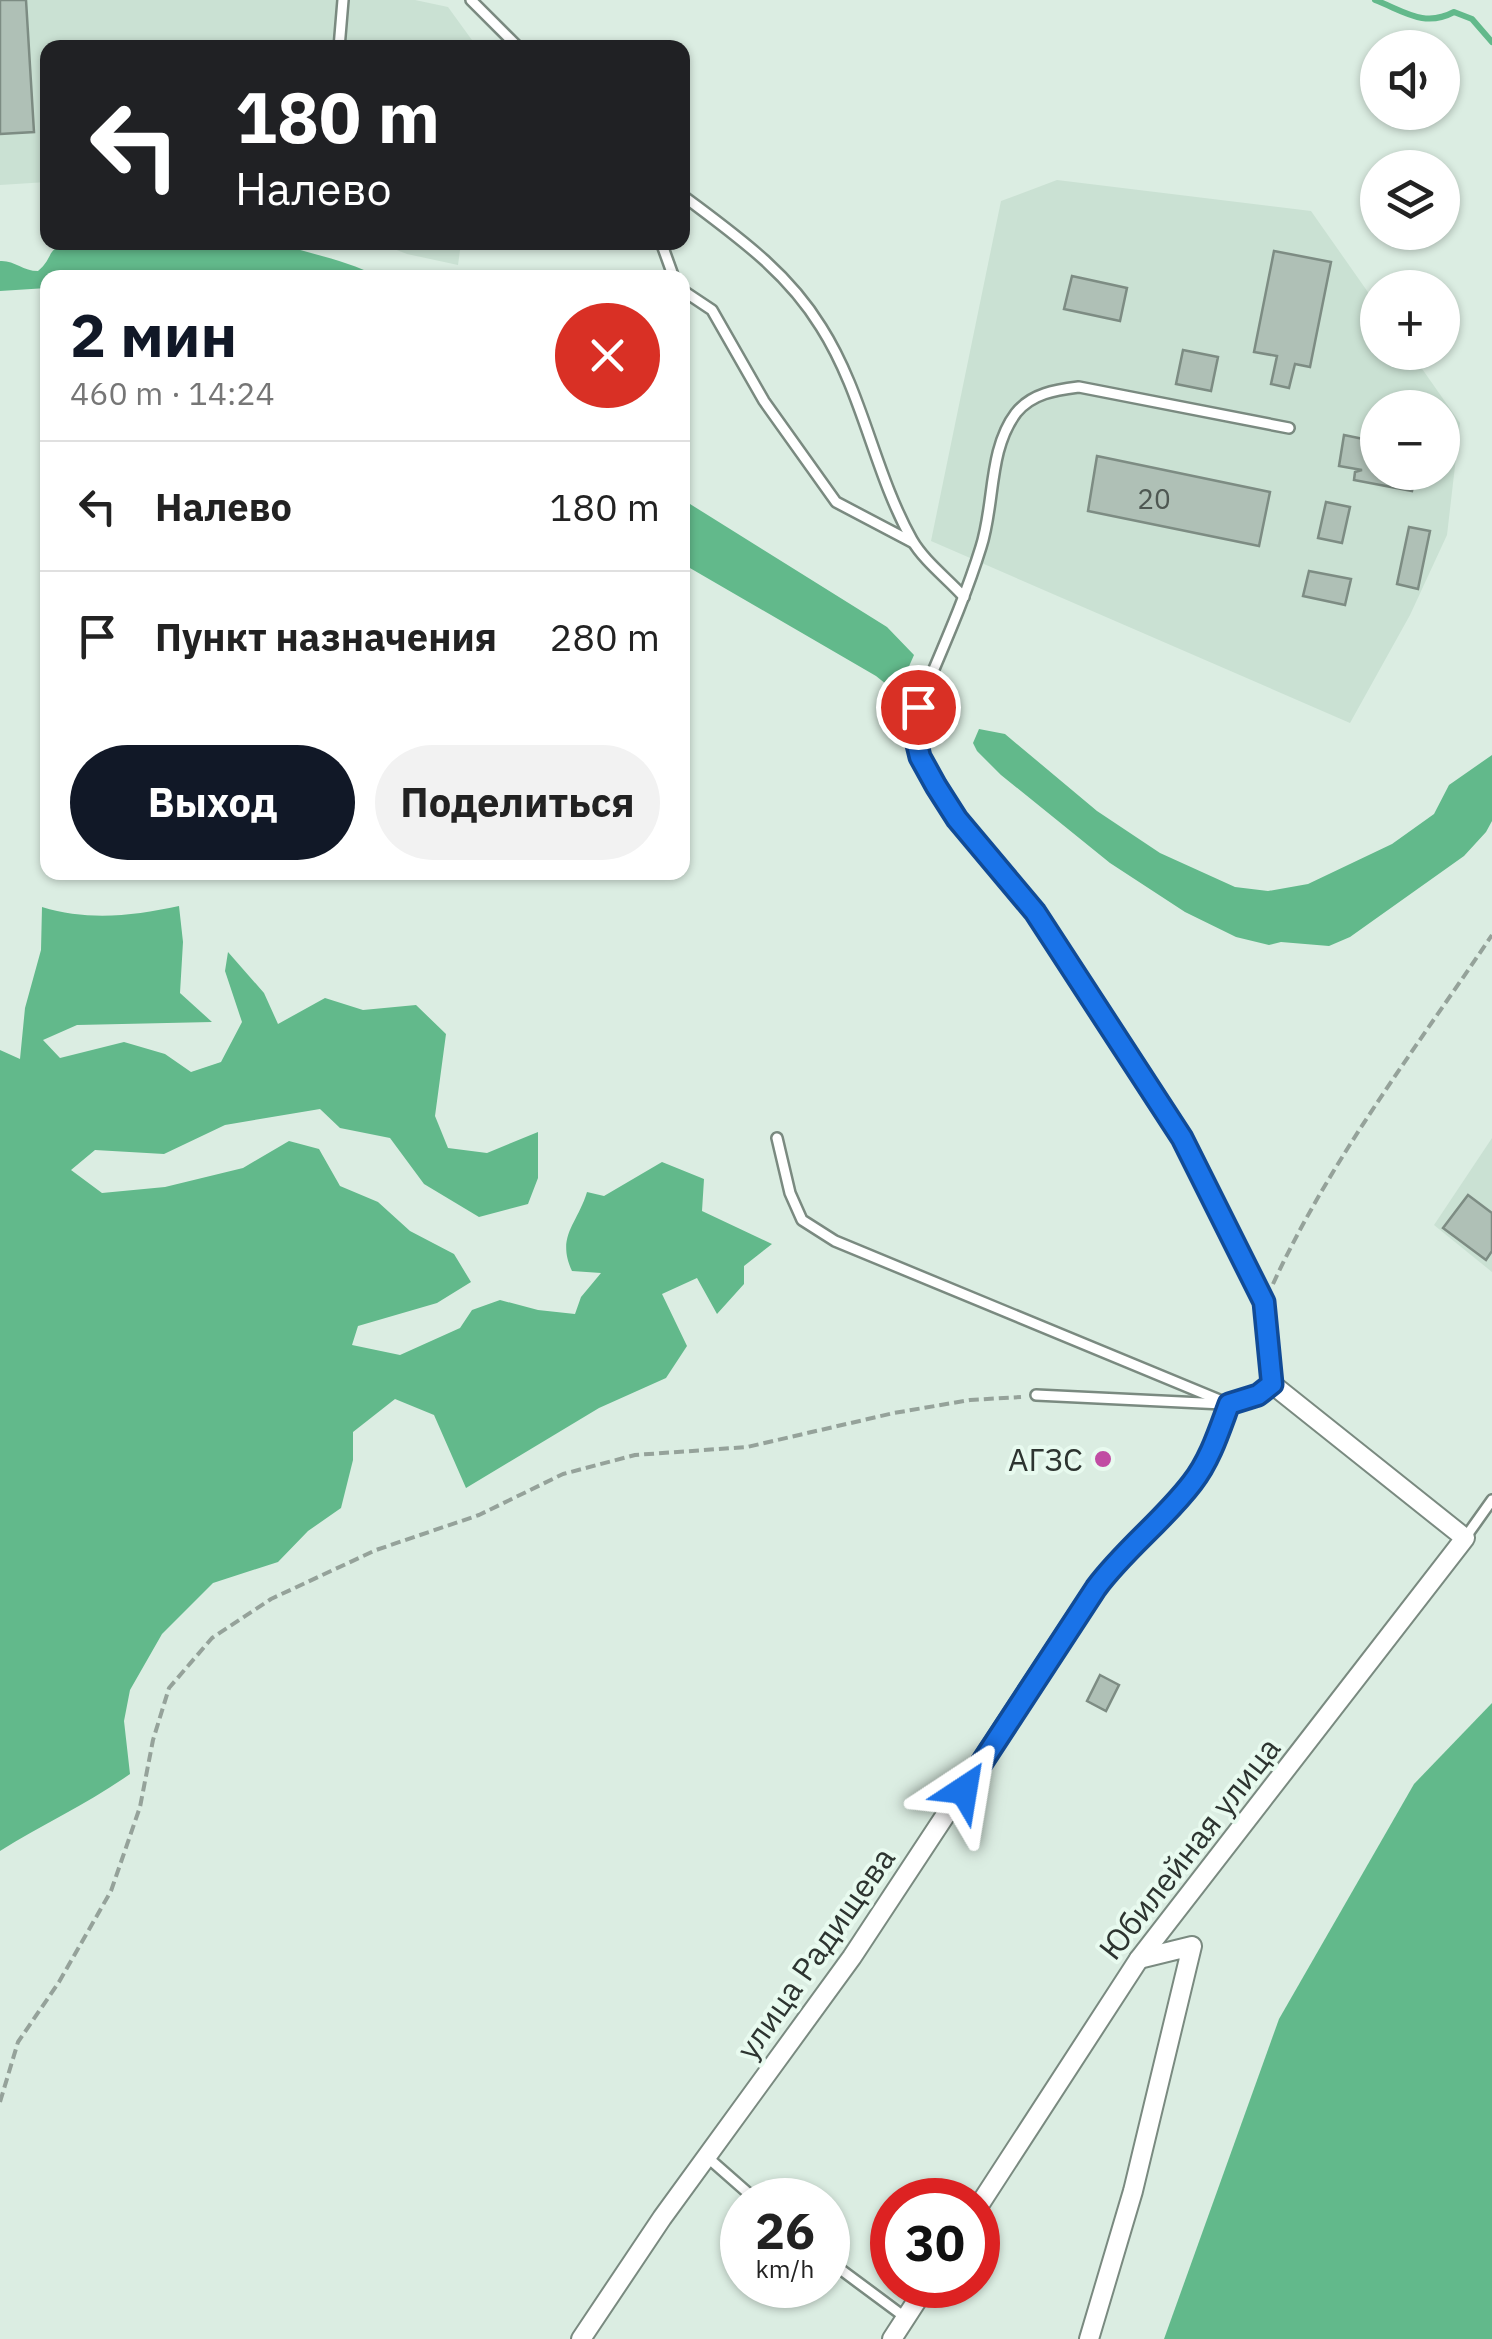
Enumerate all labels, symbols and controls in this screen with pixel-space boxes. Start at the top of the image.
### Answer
map controls [1360,30,1460,490]
button: sound [1360,30,1460,130]
text: 180 m [235,71,440,162]
icon: left [70,80,200,210]
button: layers [1360,150,1460,250]
text: Налево [235,159,392,217]
button: + [1360,270,1460,370]
text: 2 мин [70,295,237,374]
button: close [555,303,660,408]
text: 460 m · 14:24 [70,372,275,414]
button: − [1360,390,1460,490]
icon: left [70,479,125,534]
house number: 20 [1137,480,1171,517]
text: Налево [155,482,292,531]
text: 180 m [549,482,660,531]
icon: arrive [70,609,125,664]
text: Пункт назначения [155,612,497,661]
text: 280 m [549,612,660,661]
pin [876,665,961,750]
icon: arrive [891,680,946,735]
button: Выход [70,745,355,860]
button: Поделиться [375,745,660,860]
place label: АГЗС [1008,1438,1083,1480]
marker: АГЗС [1092,1448,1114,1470]
street label: Юбилейная улица [1089,1728,1289,1968]
position arrow [912,1738,1016,1842]
street label: улица Радищева [726,1839,904,2067]
speed limit sign: 30 [870,2178,1000,2308]
text: 26 [755,2198,815,2263]
text: km/h [756,2252,814,2285]

